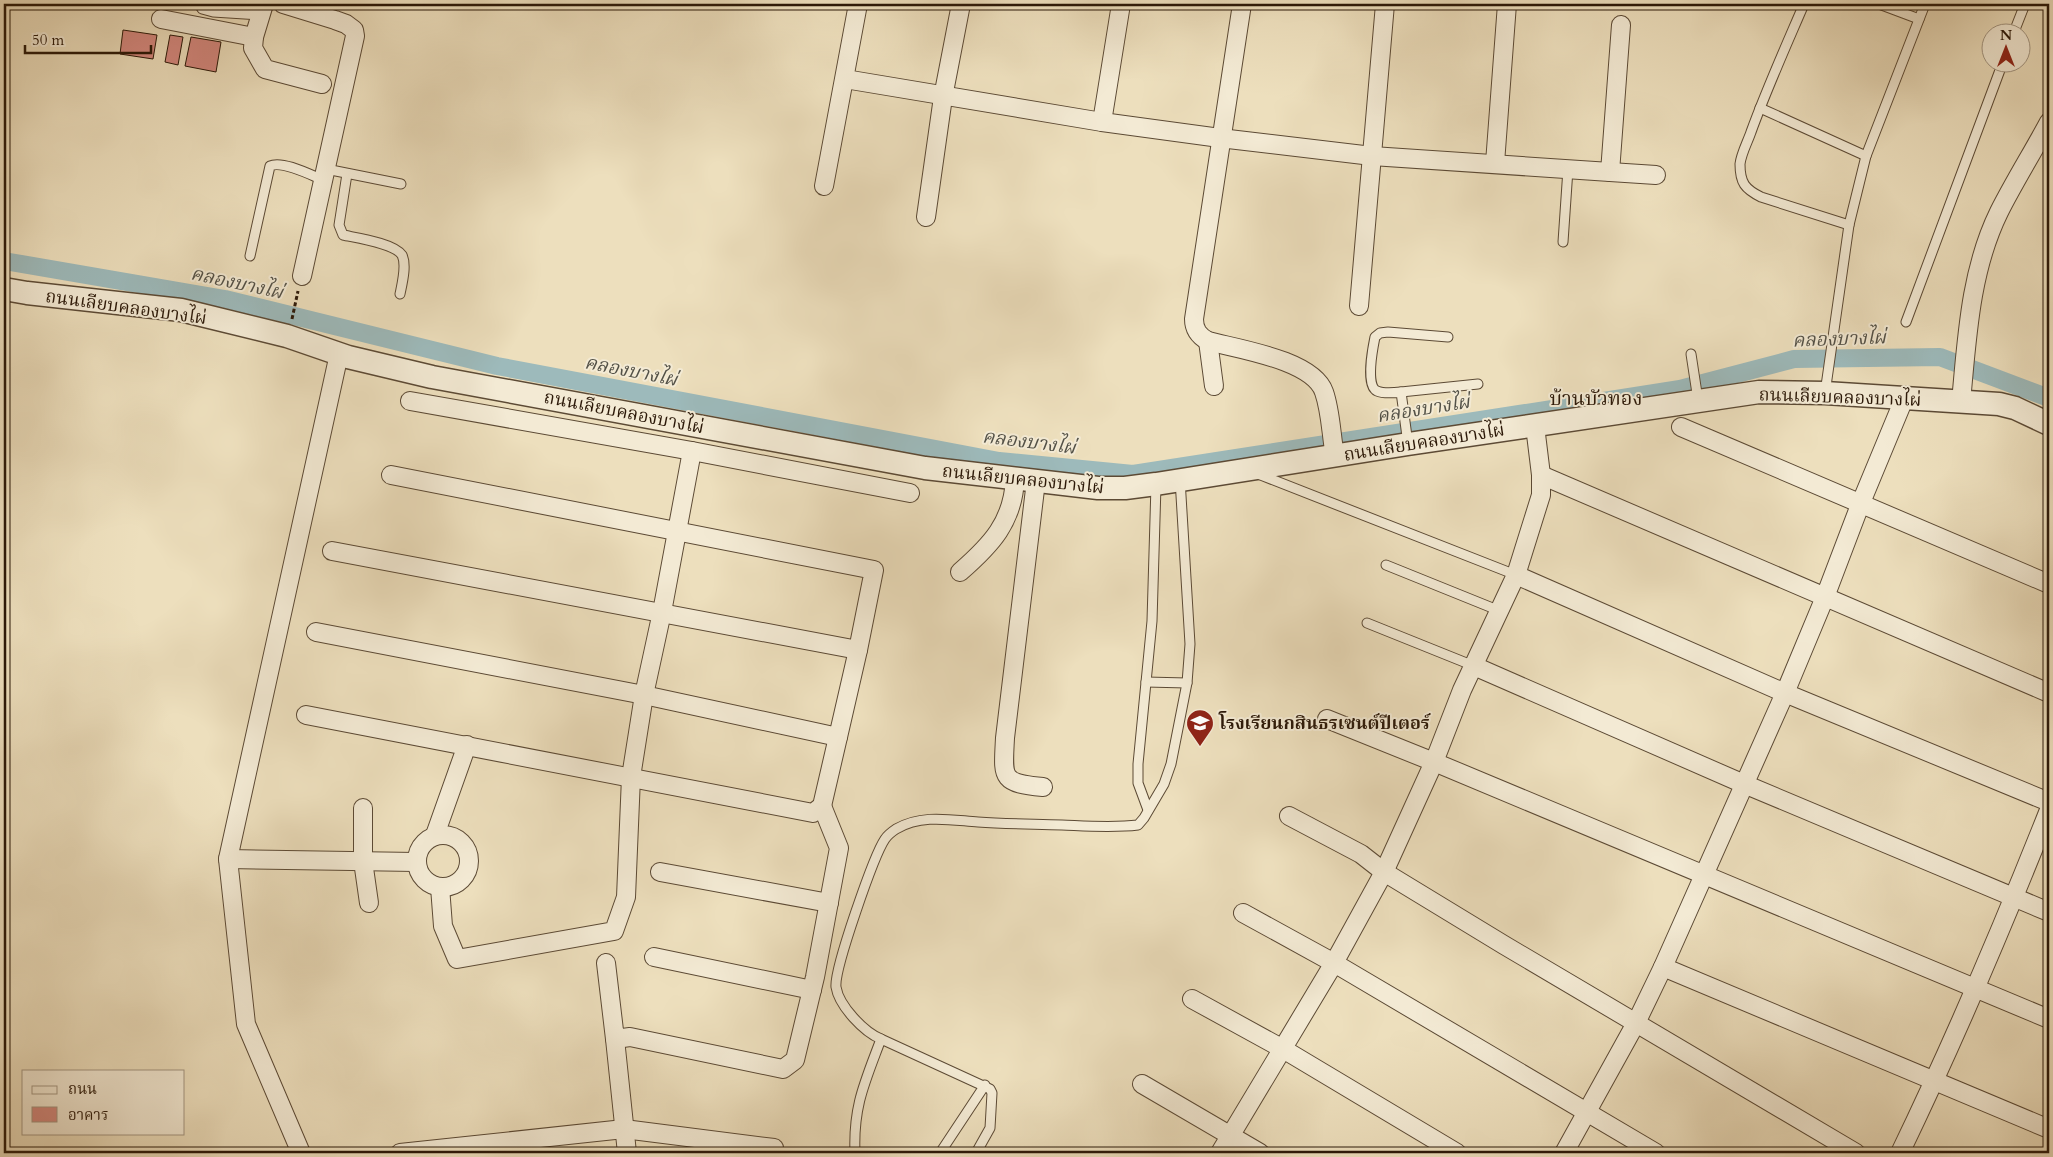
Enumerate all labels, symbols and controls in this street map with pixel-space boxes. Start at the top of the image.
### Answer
scale bar [25,22,151,54]
north arrow [1980,22,2030,72]
text: N [2000,26,2012,45]
text: 50 m [32,30,64,50]
water label: คลองบางไผ่ [188,260,288,306]
street label: ถนนเลียบคลองบางไผ่ [44,284,208,331]
water label: คลองบางไผ่ [1792,323,1889,354]
water label: คลองบางไผ่ [582,348,682,393]
street label: ถนนเลียบคลองบางไผ่ [1758,382,1922,413]
street label: ถนนเลียบคลองบางไผ่ [542,385,706,440]
district label: บ้านบัวทอง [1549,385,1643,412]
water label: คลองบางไผ่ [1375,387,1474,429]
street label: ถนนเลียบคลองบางไผ่ [1342,417,1506,468]
water label: คลองบางไผ่ [981,422,1080,461]
street label: ถนนเลียบคลองบางไผ่ [941,459,1105,500]
school or university icon: โรงเรียนกสินธรเซนต์ปีเตอร์ [1185,708,1215,747]
place label: โรงเรียนกสินธรเซนต์ปีเตอร์ [1218,711,1432,736]
legend [22,1070,185,1134]
text: ถนน [68,1079,97,1099]
text: อาคาร [68,1105,108,1125]

